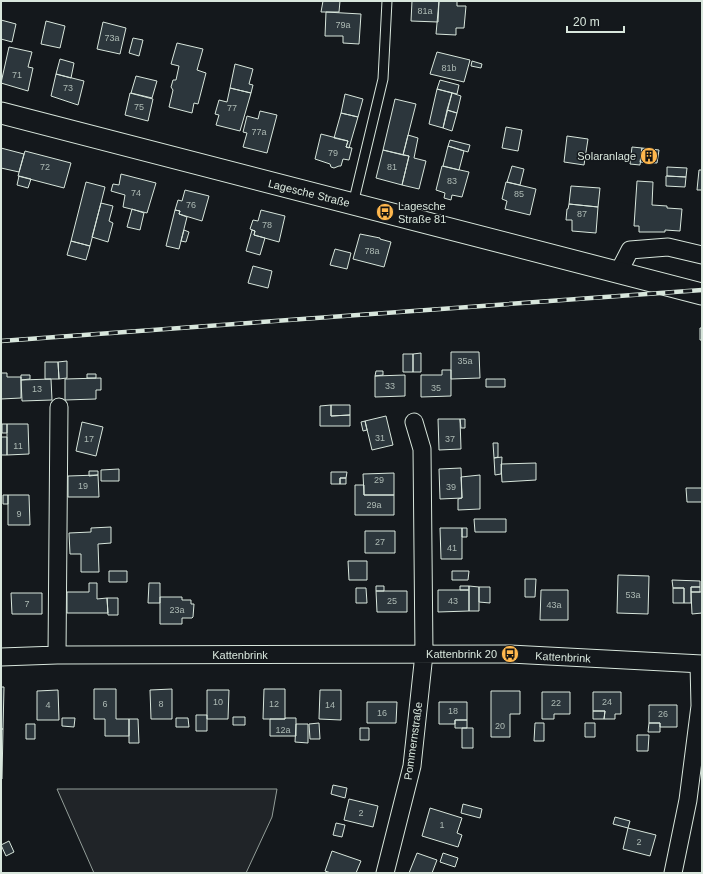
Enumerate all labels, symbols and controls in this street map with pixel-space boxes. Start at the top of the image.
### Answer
house number: 81a [417,6,433,16]
scale bar [567,8,624,34]
text: 20 m [573,15,600,29]
house number: 79a [335,20,351,30]
house number: 73a [104,33,120,43]
house number: 81b [441,63,457,73]
house number: 71 [12,70,22,80]
house number: 73 [63,83,73,93]
house number: 75 [134,102,144,112]
house number: 77 [227,103,237,113]
house number: 77a [251,127,267,137]
building icon: Solaranlage [639,146,659,166]
house number: 79 [328,148,338,158]
place label: Solaranlage [577,150,636,162]
house number: 72 [40,162,50,172]
house number: 81 [387,162,397,172]
house number: 83 [447,176,457,186]
street label: Lagesche Straße [267,177,351,209]
house number: 74 [131,188,141,198]
house number: 85 [514,189,524,199]
house number: 76 [186,200,196,210]
place label: Lagesche Straße 81 [398,200,446,225]
bus stop icon: Lagesche Straße 81 [375,202,395,222]
house number: 87 [577,209,587,219]
house number: 78 [262,220,272,230]
house number: 78a [364,246,380,256]
house number: 35a [457,356,473,366]
house number: 33 [385,381,395,391]
house number: 35 [431,383,441,393]
house number: 13 [32,384,42,394]
house number: 31 [375,433,385,443]
house number: 17 [84,434,94,444]
house number: 37 [445,434,455,444]
house number: 11 [13,441,23,451]
house number: 29 [374,475,384,485]
house number: 19 [78,481,88,491]
house number: 39 [446,482,456,492]
house number: 29a [366,500,382,510]
house number: 9 [16,509,22,519]
house number: 27 [375,537,385,547]
house number: 41 [447,543,457,553]
house number: 53a [625,590,641,600]
house number: 25 [387,596,397,606]
house number: 43 [448,596,458,606]
house number: 7 [24,599,30,609]
house number: 43a [546,600,562,610]
house number: 23a [169,605,185,615]
bus stop icon: Kattenbrink 20 [500,644,520,664]
place label: Kattenbrink 20 [426,648,497,660]
street label: Kattenbrink [212,649,268,661]
street label: Kattenbrink [535,650,592,664]
house number: 10 [213,697,223,707]
house number: 24 [602,697,612,707]
house number: 22 [551,698,561,708]
house number: 6 [102,699,108,709]
house number: 8 [158,699,164,709]
house number: 12 [269,699,279,709]
house number: 4 [45,700,51,710]
house number: 14 [325,700,335,710]
street label: Pommernstraße [402,701,424,781]
house number: 18 [448,706,458,716]
house number: 16 [377,708,387,718]
house number: 26 [658,709,668,719]
house number: 20 [495,721,505,731]
house number: 12a [275,725,291,735]
house number: 2 [358,808,364,818]
house number: 1 [439,820,445,830]
house number: 2 [636,837,642,847]

